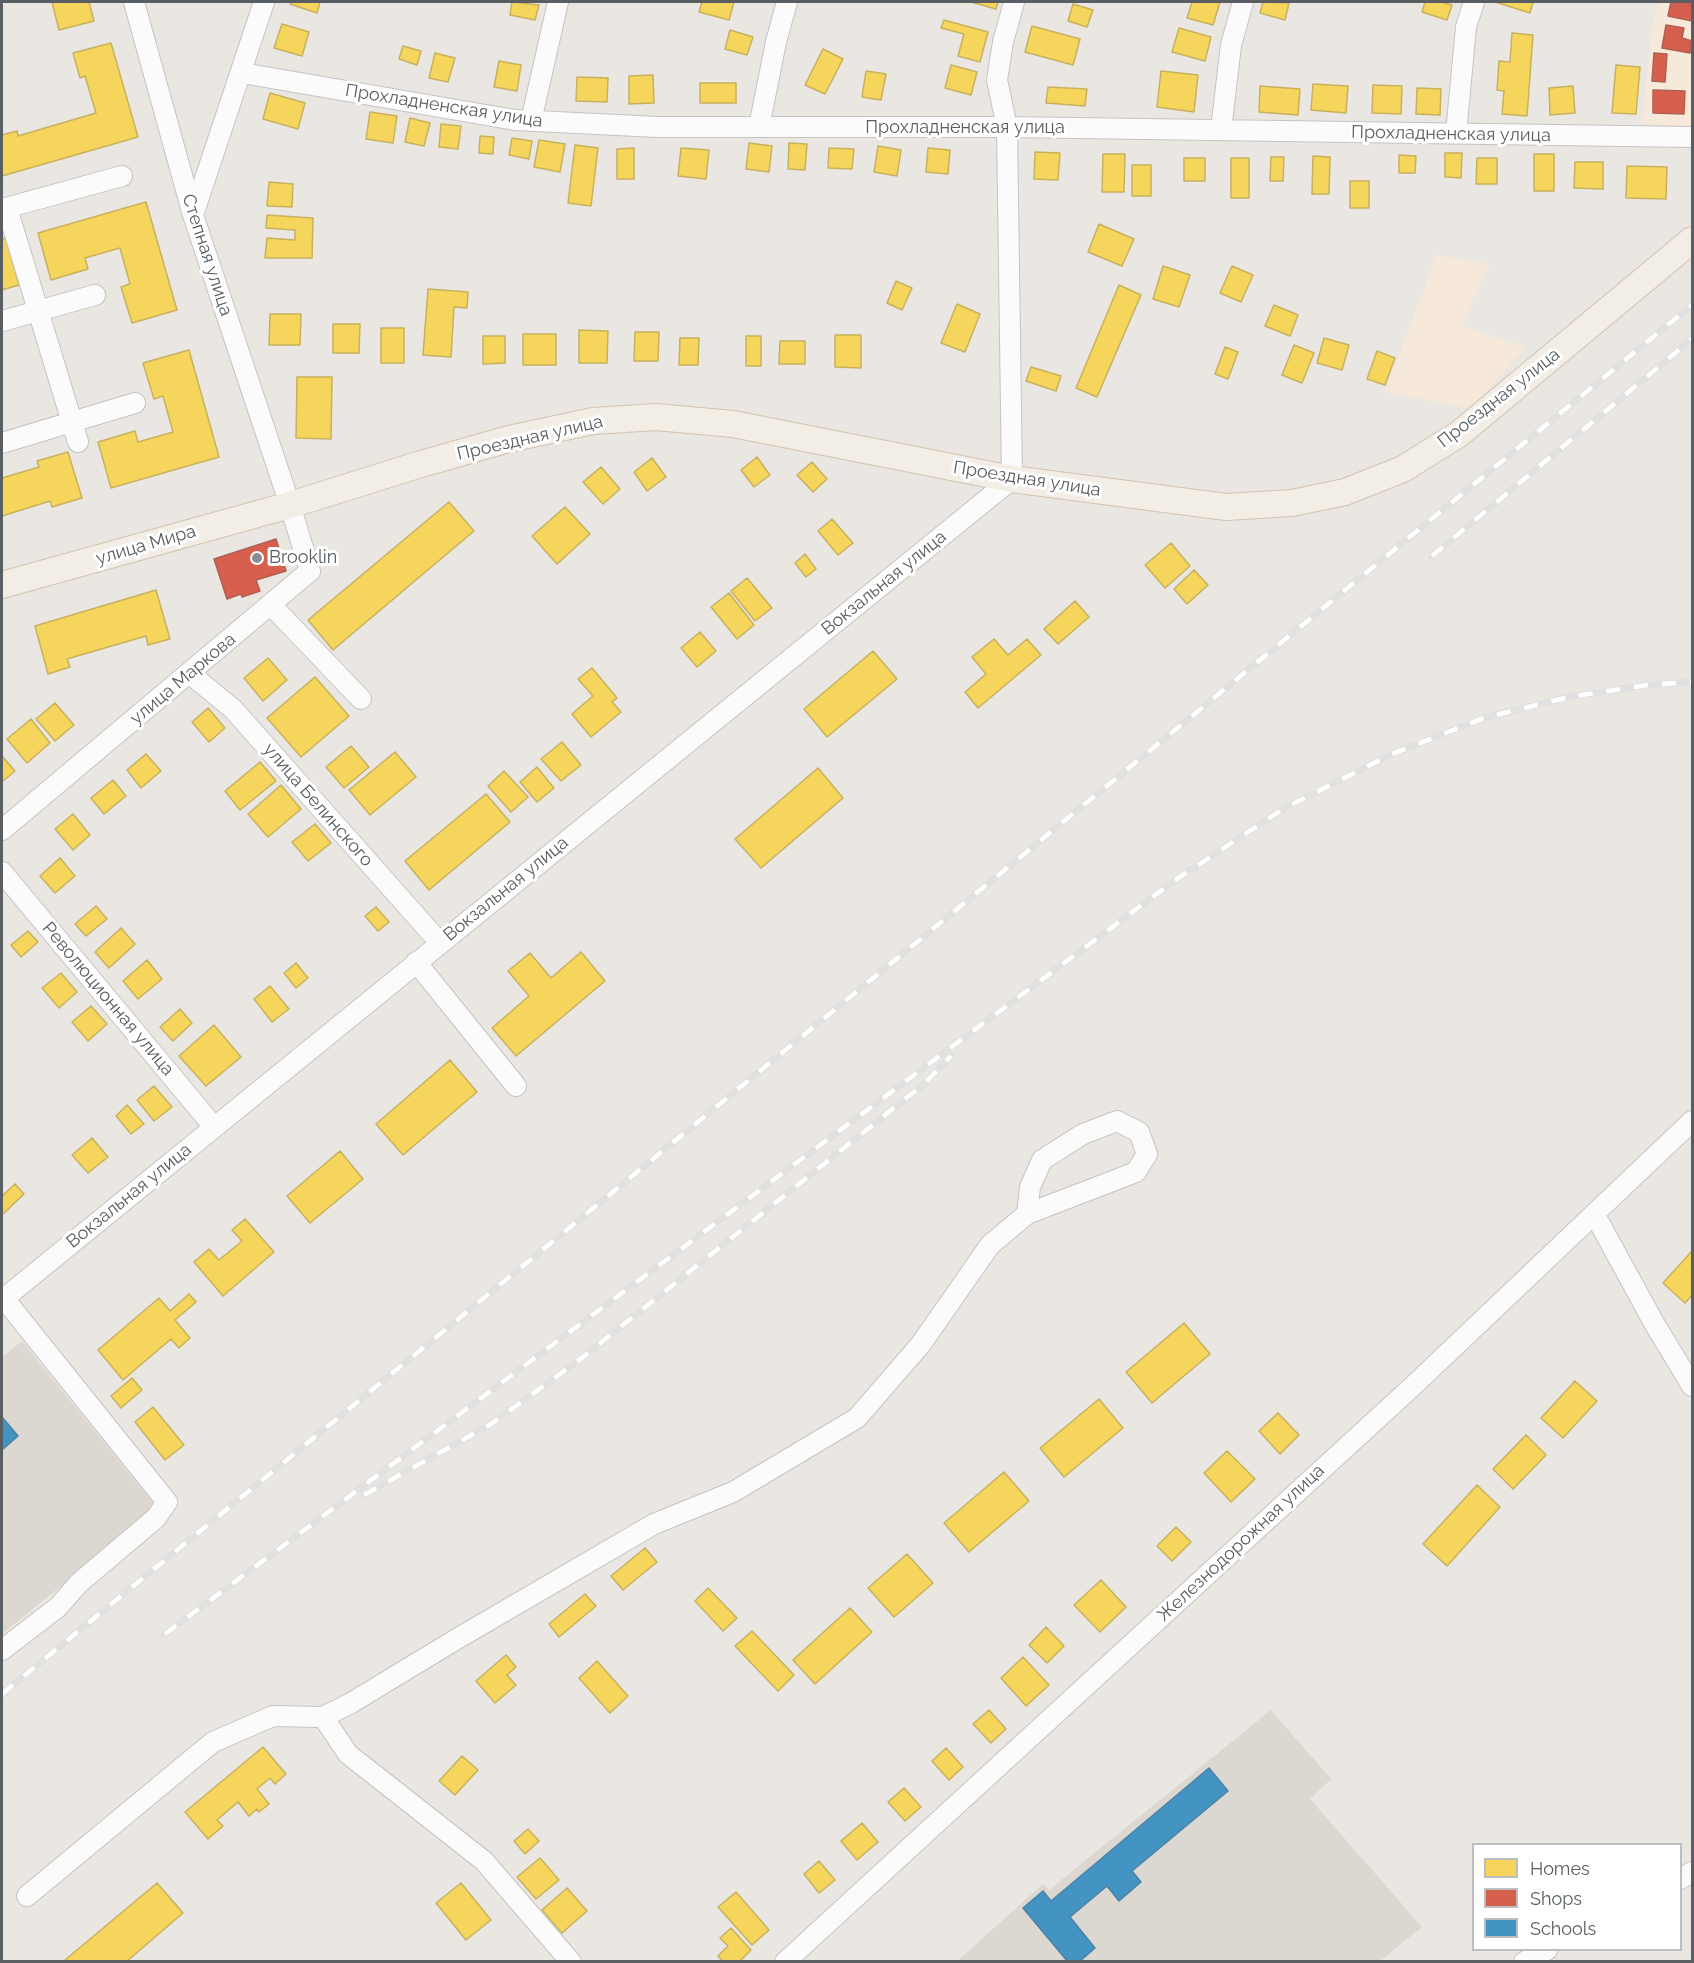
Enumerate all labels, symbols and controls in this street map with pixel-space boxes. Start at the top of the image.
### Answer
street label: Прохладненская улица [344,80,544,132]
street label: Прохладненская улица [865,117,1065,139]
street label: Прохладненская улица [1351,121,1551,147]
street label: Степная улица [177,191,237,319]
street label: Проездная улица [1434,344,1564,452]
street label: Проездная улица [455,411,605,465]
street label: Проездная улица [952,457,1102,501]
street label: улица Мира [94,520,198,570]
street label: Вокзальная улица [817,526,951,640]
place label: Brooklin [269,547,337,569]
marker: Brooklin [250,551,264,565]
street label: улица Маркова [126,629,240,729]
street label: улица Белинского [258,739,378,871]
street label: Вокзальная улица [439,832,573,946]
street label: Революционная улица [37,918,179,1080]
street label: Вокзальная улица [62,1139,196,1253]
street label: Железнодорожная улица [1153,1460,1329,1626]
legend [1472,1843,1682,1951]
text: Homes [1530,1858,1590,1879]
text: Shops [1530,1888,1582,1909]
text: Schools [1530,1918,1596,1939]

